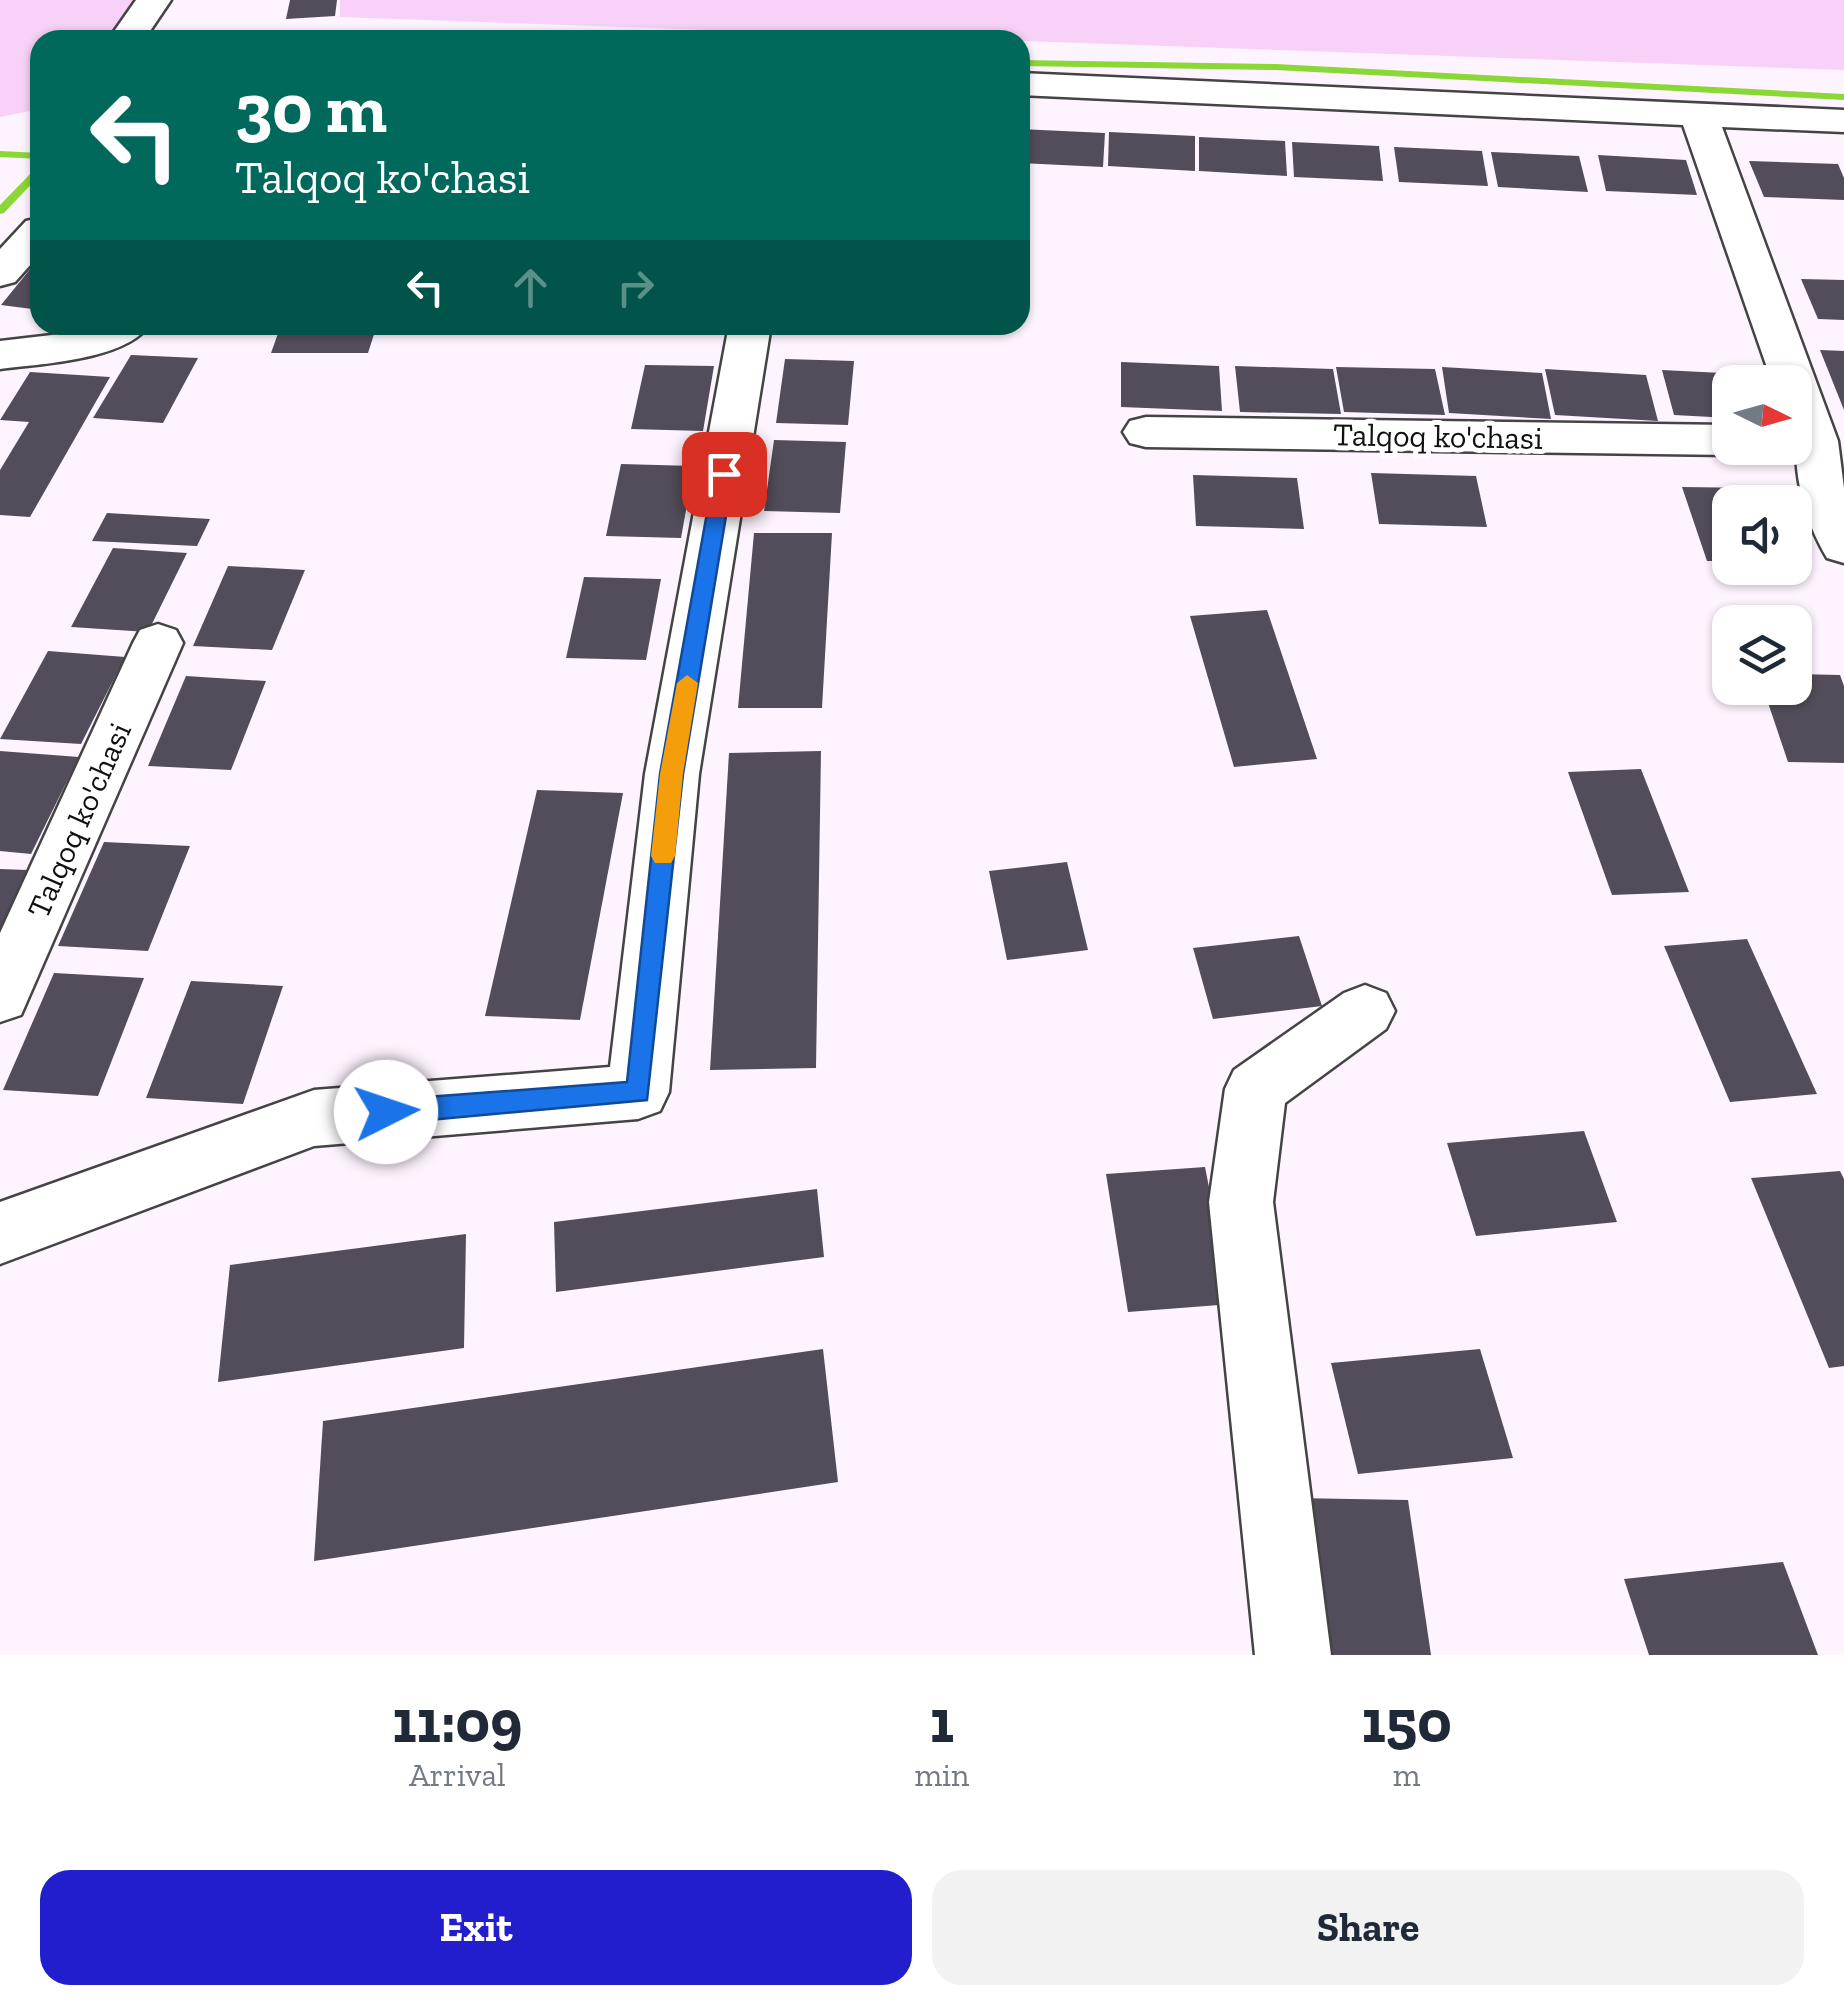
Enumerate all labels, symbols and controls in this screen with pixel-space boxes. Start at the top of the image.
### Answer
text: 30 m [235,66,387,150]
icon: left [70,70,200,200]
text: Talqoq ko'chasi [235,151,530,205]
icon: left [398,260,453,315]
icon: ahead [503,260,558,315]
icon: right [608,260,663,315]
north arrow [1712,365,1812,465]
map controls [1712,365,1812,705]
street label: Talqoq ko'chasi [1333,415,1543,457]
pin [682,432,767,517]
icon: arrive [697,447,752,502]
button: sound [1712,485,1812,585]
button: layers [1712,605,1812,705]
street label: Talqoq ko'chasi [19,716,139,924]
position arrow [334,1060,438,1164]
text: 11:09 [392,1685,522,1757]
text: 1 [930,1685,954,1757]
text: 150 [1362,1685,1452,1757]
text: Arrival [409,1756,505,1794]
text: min [914,1756,969,1794]
text: m [1393,1756,1420,1794]
button: Exit [40,1870,912,1985]
button: Share [932,1870,1804,1985]

